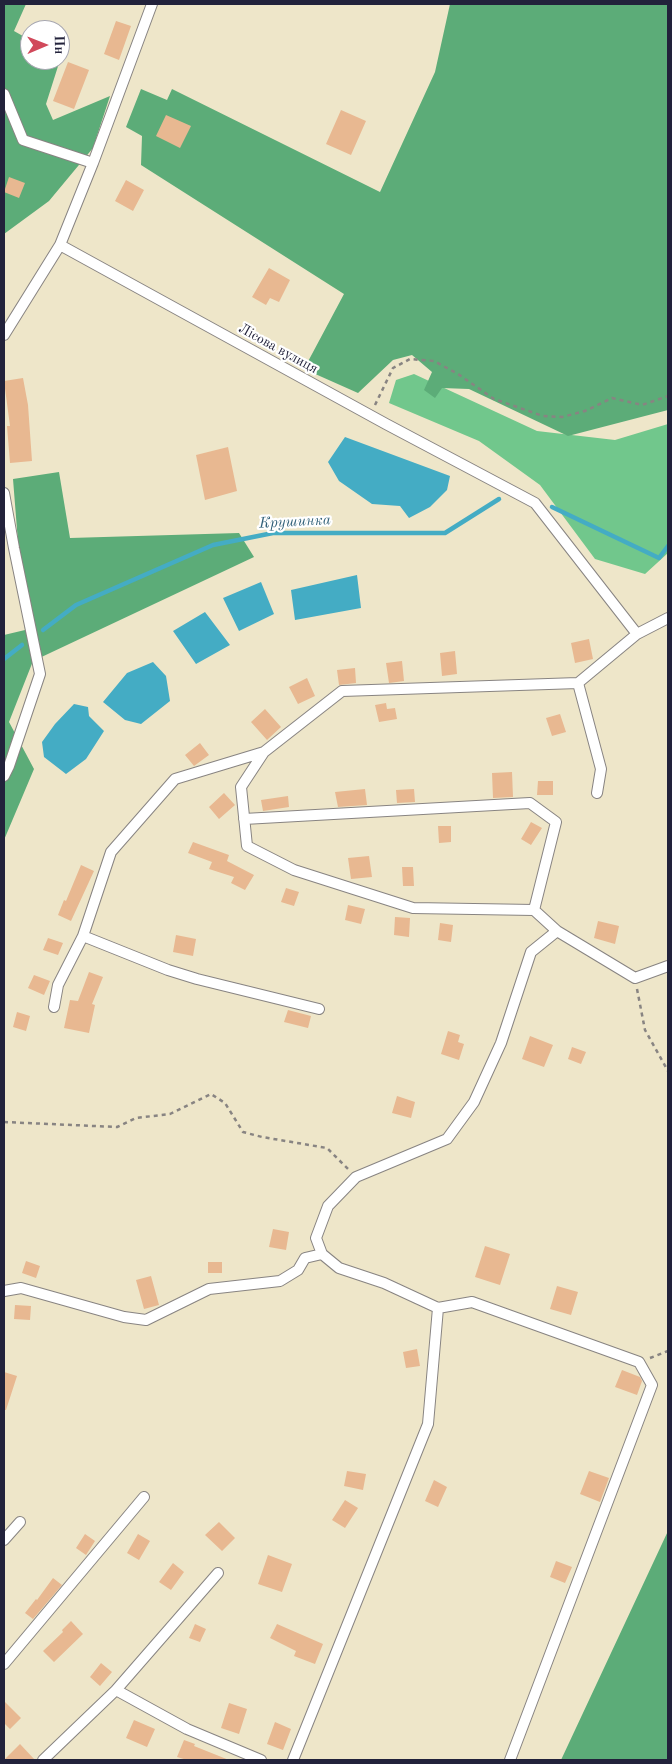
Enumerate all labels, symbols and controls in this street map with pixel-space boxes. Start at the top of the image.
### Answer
north arrow [20,20,70,70]
text: Пн [52,35,66,55]
street label: Лісова вулиця [235,320,321,378]
water label: Крушинка [259,511,331,533]

